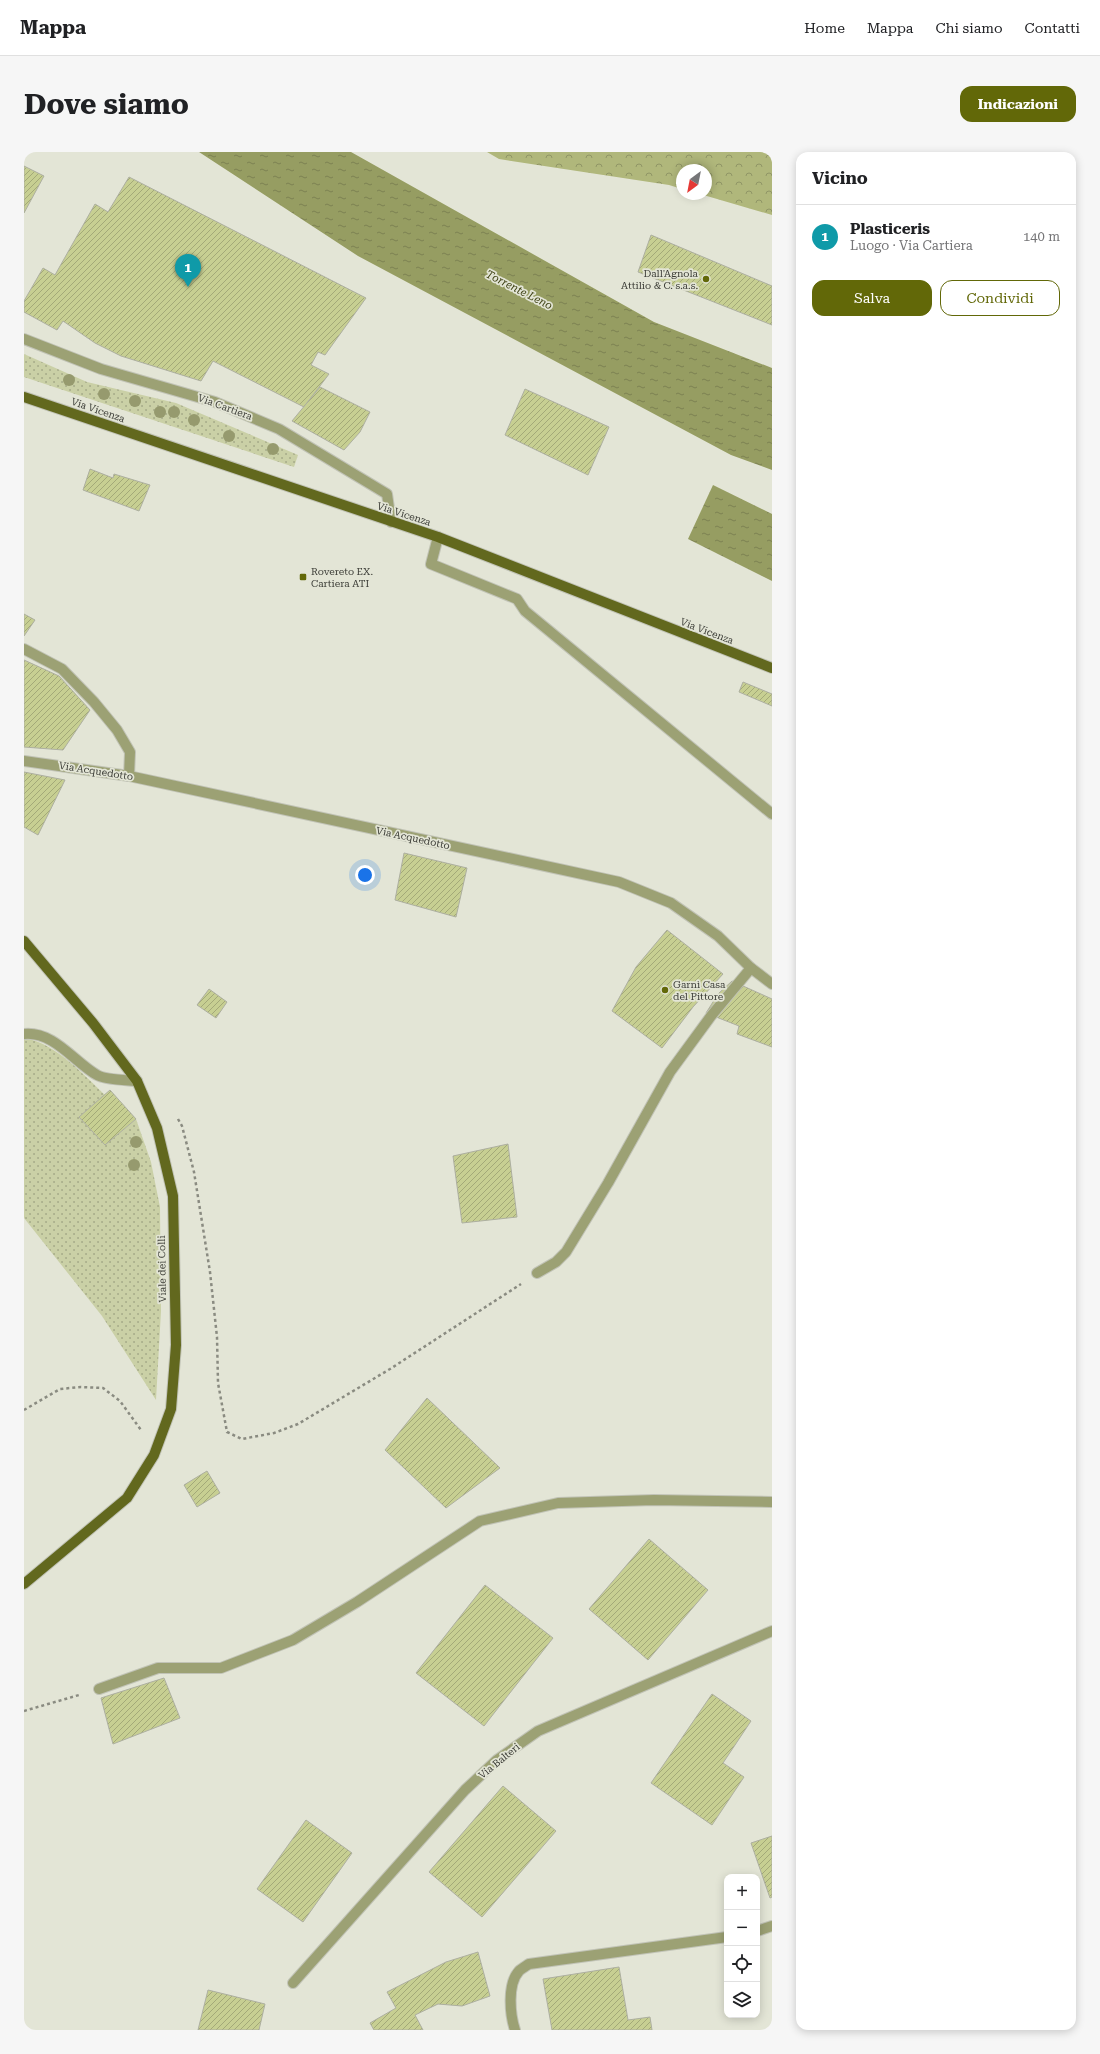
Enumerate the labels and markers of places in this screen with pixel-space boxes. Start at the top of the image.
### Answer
pin: 1 [175,254,201,287]
place label: Dall'Agnola Attilio & C. s.a.s. [621,268,699,291]
marker: Dall'Agnola Attilio & C. s.a.s. [701,274,711,284]
place label: Rovereto EX. Cartiera ATI [311,566,373,589]
marker: Rovereto EX. Cartiera ATI [298,572,308,582]
place label: Garnì Casa del Pittore [673,979,726,1002]
marker: Garnì Casa del Pittore [660,985,670,995]

